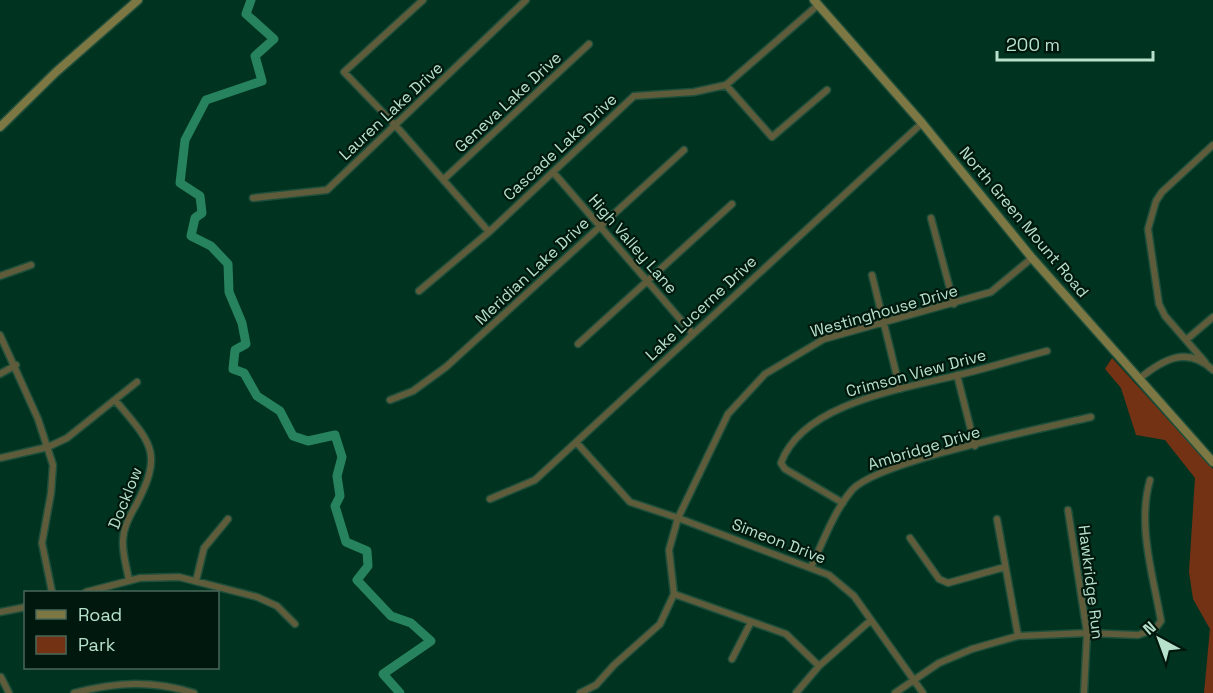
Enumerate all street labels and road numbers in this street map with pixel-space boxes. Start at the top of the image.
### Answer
street label: Geneva Lake Drive [450,47,566,157]
street label: Lauren Lake Drive [335,57,447,165]
street label: Cascade Lake Drive [499,89,621,205]
street label: North Green Mount Road [955,142,1093,302]
street label: High Valley Lane [584,190,682,298]
street label: Meridian Lake Drive [470,213,594,329]
street label: Lake Lucerne Drive [641,251,761,365]
street label: Westinghouse Drive [808,280,960,342]
street label: Crimson View Drive [844,344,988,402]
street label: Ambridge Drive [865,421,983,475]
street label: Docklow [103,464,147,532]
street label: Simeon Drive [729,513,829,569]
street label: Hawkridge Run [1074,524,1108,640]

